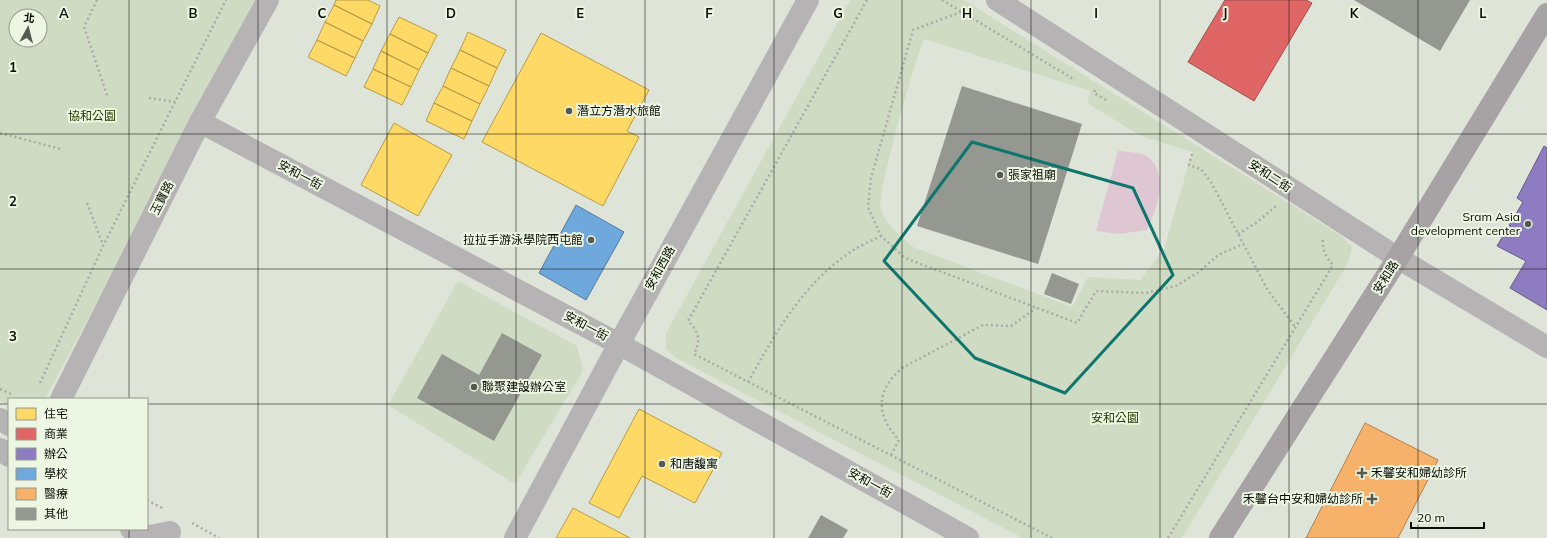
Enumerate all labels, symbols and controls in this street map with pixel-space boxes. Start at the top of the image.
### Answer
text: A [59,5,69,21]
text: B [189,5,198,21]
text: C [318,5,327,21]
text: D [446,5,456,21]
text: E [576,5,584,21]
text: F [705,5,713,21]
text: G [833,5,843,21]
text: H [962,5,972,21]
text: I [1094,5,1098,21]
text: J [1223,5,1227,21]
text: K [1350,5,1360,21]
text: L [1479,5,1487,21]
north arrow [8,8,48,48]
text: 北 [23,10,36,26]
text: 1 [9,59,17,75]
place label: 潛立方潛水旅館 [577,103,661,118]
marker: 潛立方潛水旅館 [564,106,574,116]
park label: 協和公園 [68,108,116,123]
street label: 安和二街 [1246,156,1294,195]
street label: 安和一街 [276,157,325,192]
place label: 張家祖廟 [1008,167,1056,182]
marker: 張家祖廟 [995,170,1005,180]
street label: 玉寶路 [147,178,176,217]
text: 2 [9,193,17,209]
place label: Sram Asia development center [1411,209,1521,238]
marker: Sram Asia development center [1523,219,1533,229]
place label: 拉拉手游泳學院西屯館 [463,232,583,247]
marker: 拉拉手游泳學院西屯館 [586,235,596,245]
street label: 安和西路 [641,243,678,292]
street label: 安和路 [1370,257,1401,296]
street label: 安和一街 [562,308,611,343]
text: 3 [9,328,17,344]
place label: 聯聚建設辦公室 [482,379,566,394]
marker: 聯聚建設辦公室 [469,382,479,392]
legend [8,398,148,530]
text: 住宅 [44,406,68,421]
park label: 安和公園 [1091,410,1139,425]
text: 商業 [44,426,68,441]
text: 辦公 [44,446,68,461]
place label: 和唐馥寓 [670,456,718,471]
marker: 和唐馥寓 [657,459,667,469]
street label: 安和一街 [846,464,895,501]
place label: 禾馨安和婦幼診所 [1371,465,1467,480]
text: 學校 [44,466,68,481]
marker: 禾馨安和婦幼診所 [1356,467,1368,479]
text: 醫療 [44,486,68,501]
place label: 禾馨台中安和婦幼診所 [1243,491,1363,506]
marker: 禾馨台中安和婦幼診所 [1366,493,1378,505]
scale bar [1411,504,1484,530]
text: 其他 [44,506,68,521]
text: 20 m [1417,510,1445,525]

